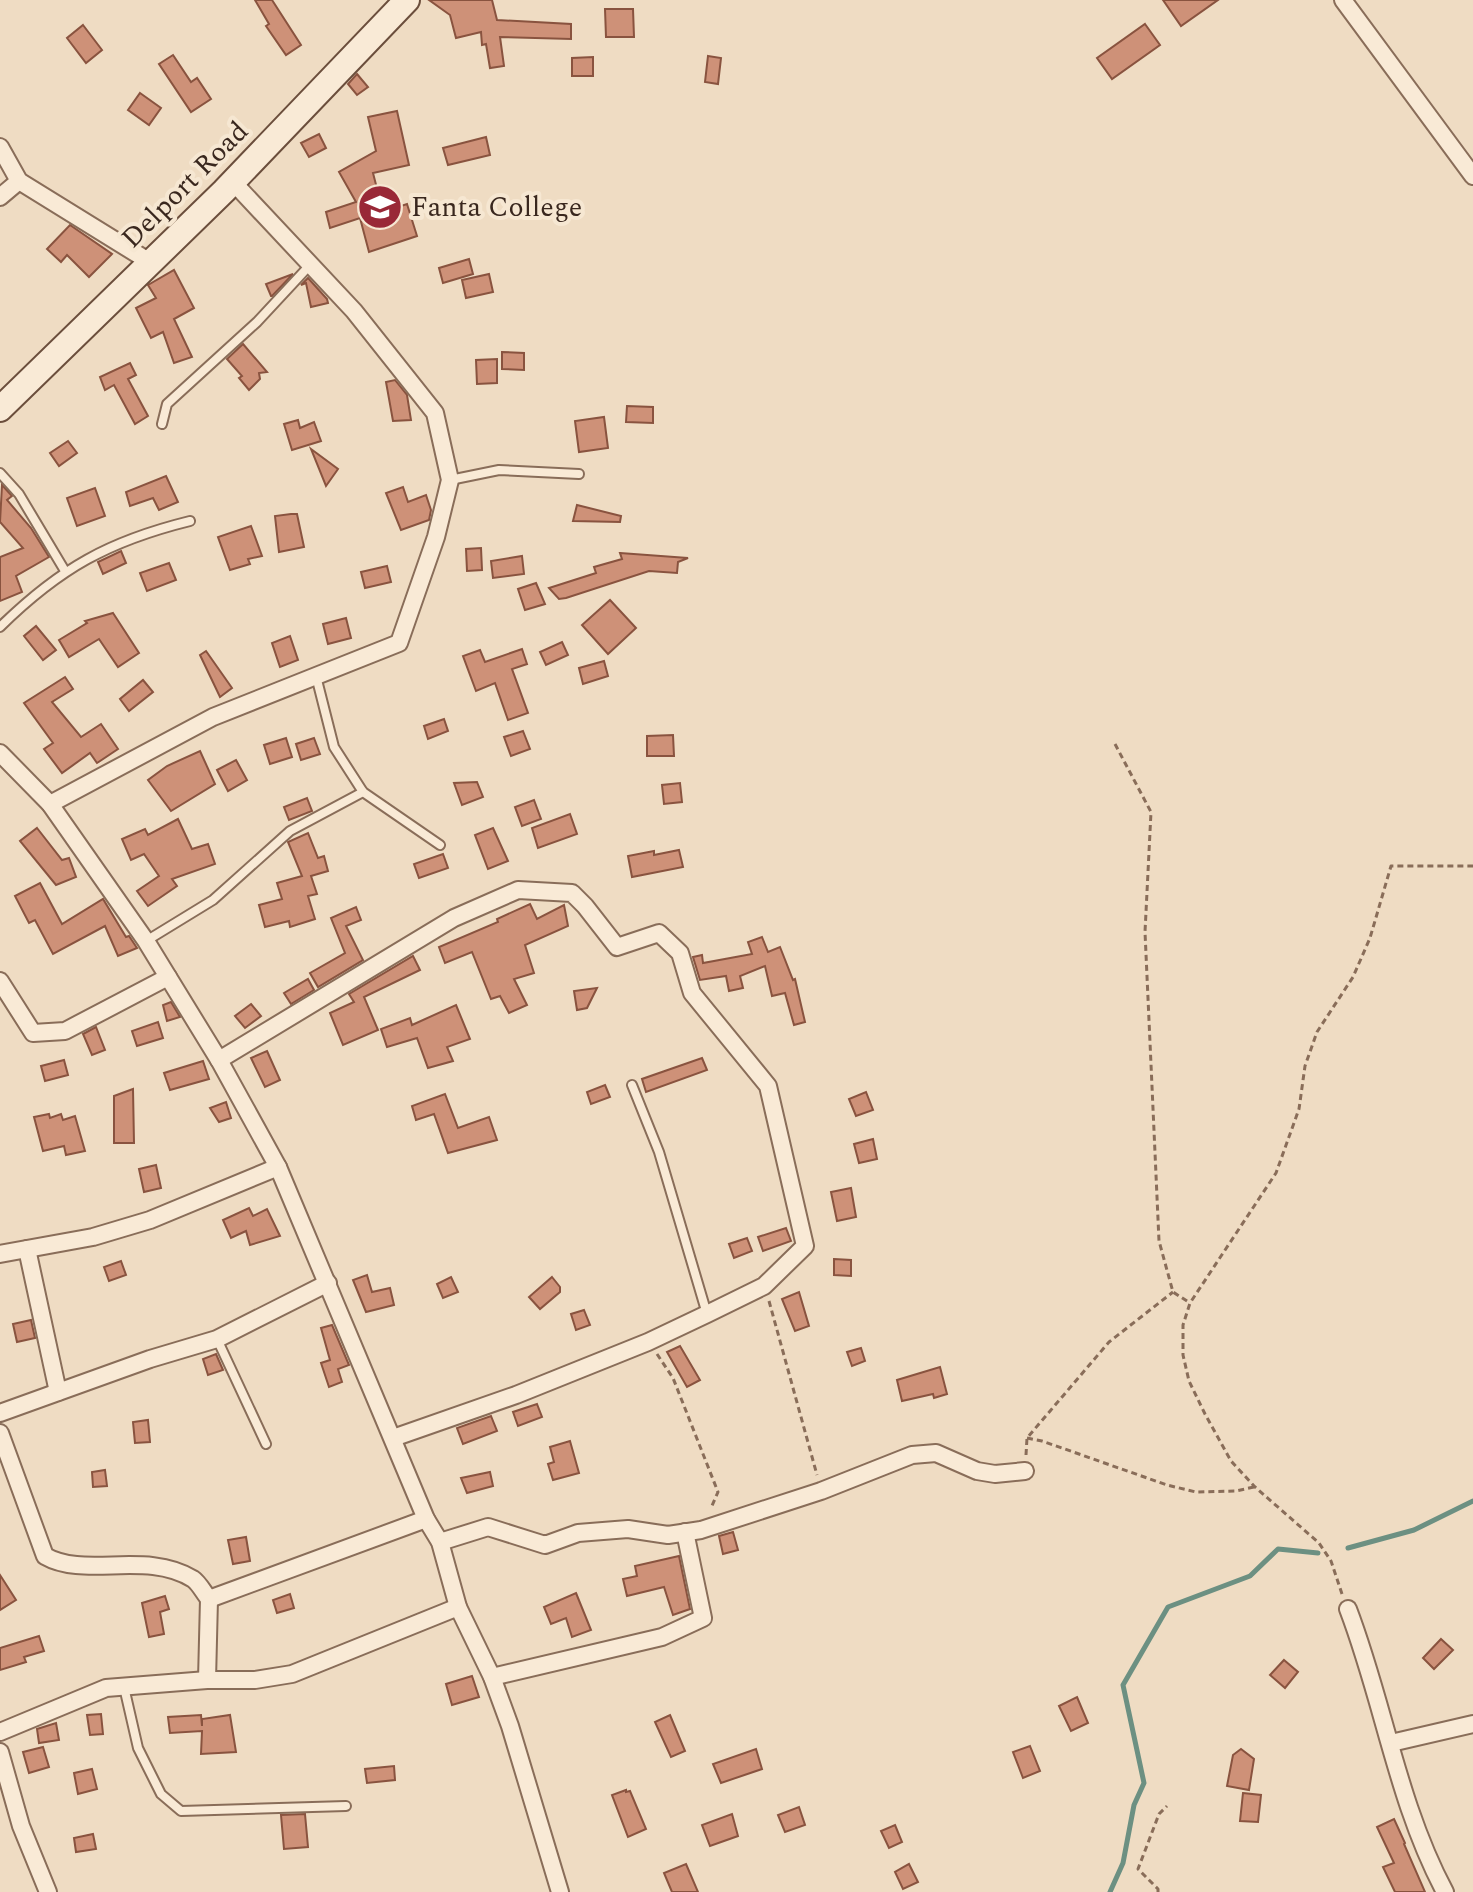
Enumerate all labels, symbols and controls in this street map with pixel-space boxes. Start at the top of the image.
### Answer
street label: Delport Road [111,111,259,259]
school or university icon: Fanta College [356,183,404,231]
place label: Fanta College [411,186,582,229]

